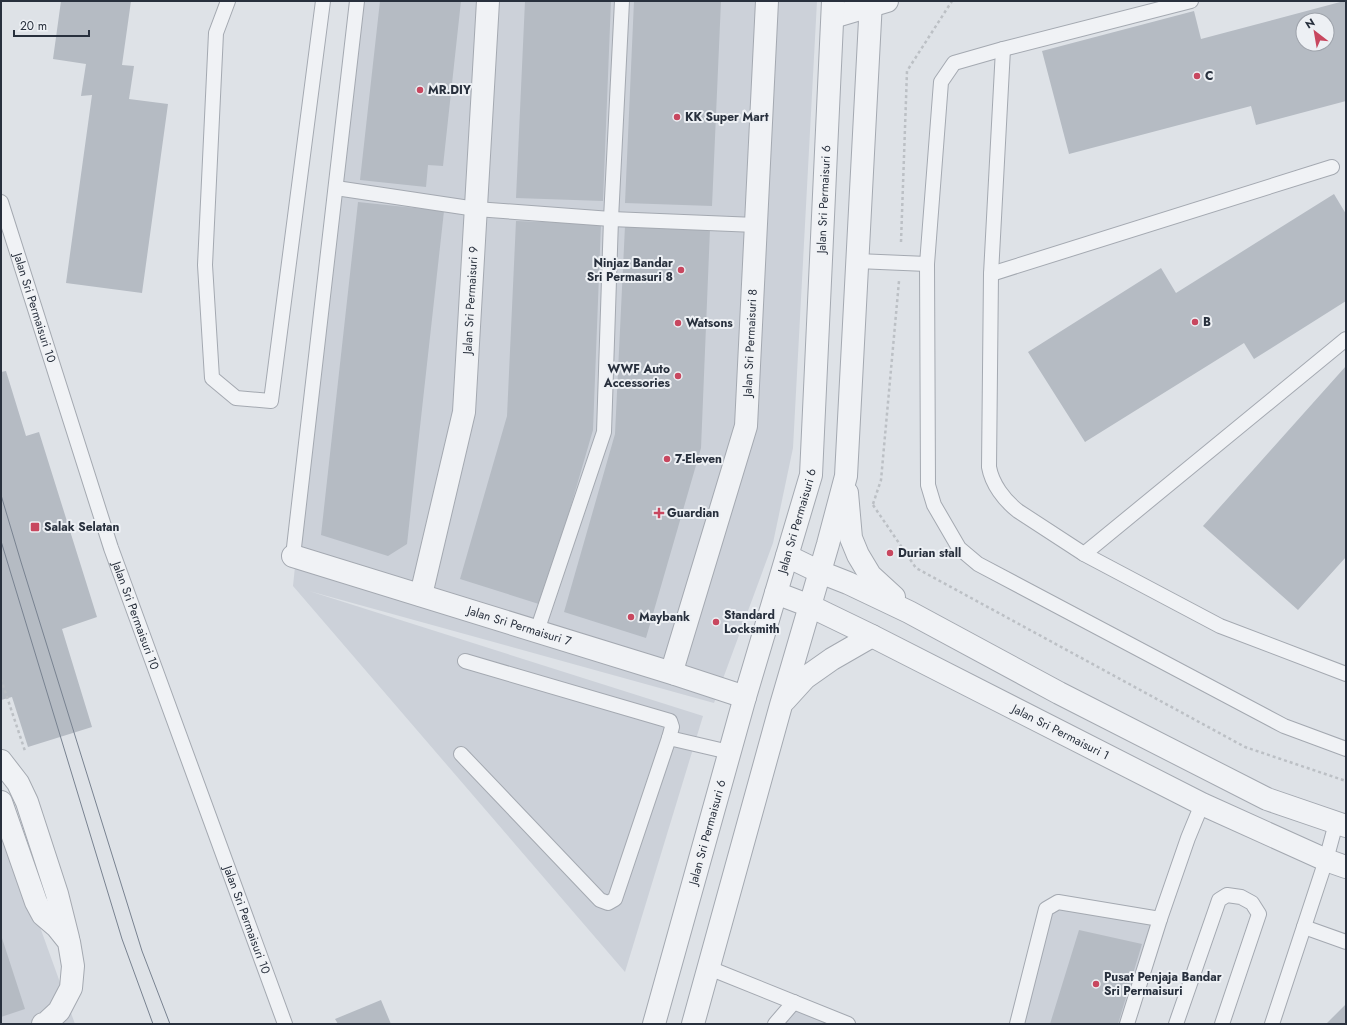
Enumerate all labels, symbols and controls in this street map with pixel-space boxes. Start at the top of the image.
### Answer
scale bar [14,12,89,38]
north arrow [1295,12,1335,52]
text: N [1302,14,1318,33]
text: 20 m [20,17,47,35]
place label: C [1205,67,1213,85]
marker: C [1192,71,1202,81]
place label: MR.DIY [428,81,471,99]
marker: MR.DIY [415,85,425,95]
place label: KK Super Mart [685,108,769,126]
marker: KK Super Mart [672,112,682,122]
street label: Jalan Sri Permaisuri 6 [812,145,835,256]
street label: Jalan Sri Permaisuri 9 [458,245,483,357]
street label: Jalan Sri Permaisuri 10 [8,249,60,365]
place label: Ninjaz Bandar Sri Permasuri 8 [587,254,673,286]
marker: Ninjaz Bandar Sri Permasuri 8 [676,265,686,275]
street label: Jalan Sri Permaisuri 8 [738,288,762,399]
place label: B [1203,313,1211,331]
place label: Watsons [686,314,733,332]
marker: B [1190,317,1200,327]
marker: Watsons [673,318,683,328]
place label: WWF Auto Accessories [603,360,671,392]
marker: WWF Auto Accessories [673,371,683,381]
place label: 7-Eleven [675,450,722,468]
marker: 7-Eleven [662,454,672,464]
street label: Jalan Sri Permaisuri 6 [773,468,820,577]
place label: Guardian [667,504,719,522]
marker: Guardian [654,508,664,518]
place label: Salak Selatan [44,518,120,536]
marker: Salak Selatan [29,521,41,533]
place label: Durian stall [898,544,961,562]
marker: Durian stall [885,548,895,558]
street label: Jalan Sri Permaisuri 10 [107,557,164,672]
street label: Jalan Sri Permaisuri 7 [463,601,574,651]
place label: Standard Locksmith [724,606,780,638]
place label: Maybank [639,608,690,626]
marker: Maybank [626,612,636,622]
marker: Standard Locksmith [711,617,721,627]
street label: Jalan Sri Permaisuri 1 [1007,699,1112,764]
street label: Jalan Sri Permaisuri 6 [684,778,731,889]
street label: Jalan Sri Permaisuri 10 [218,861,275,977]
place label: Pusat Penjaja Bandar Sri Permaisuri [1104,968,1222,1000]
marker: Pusat Penjaja Bandar Sri Permaisuri [1091,979,1101,989]

